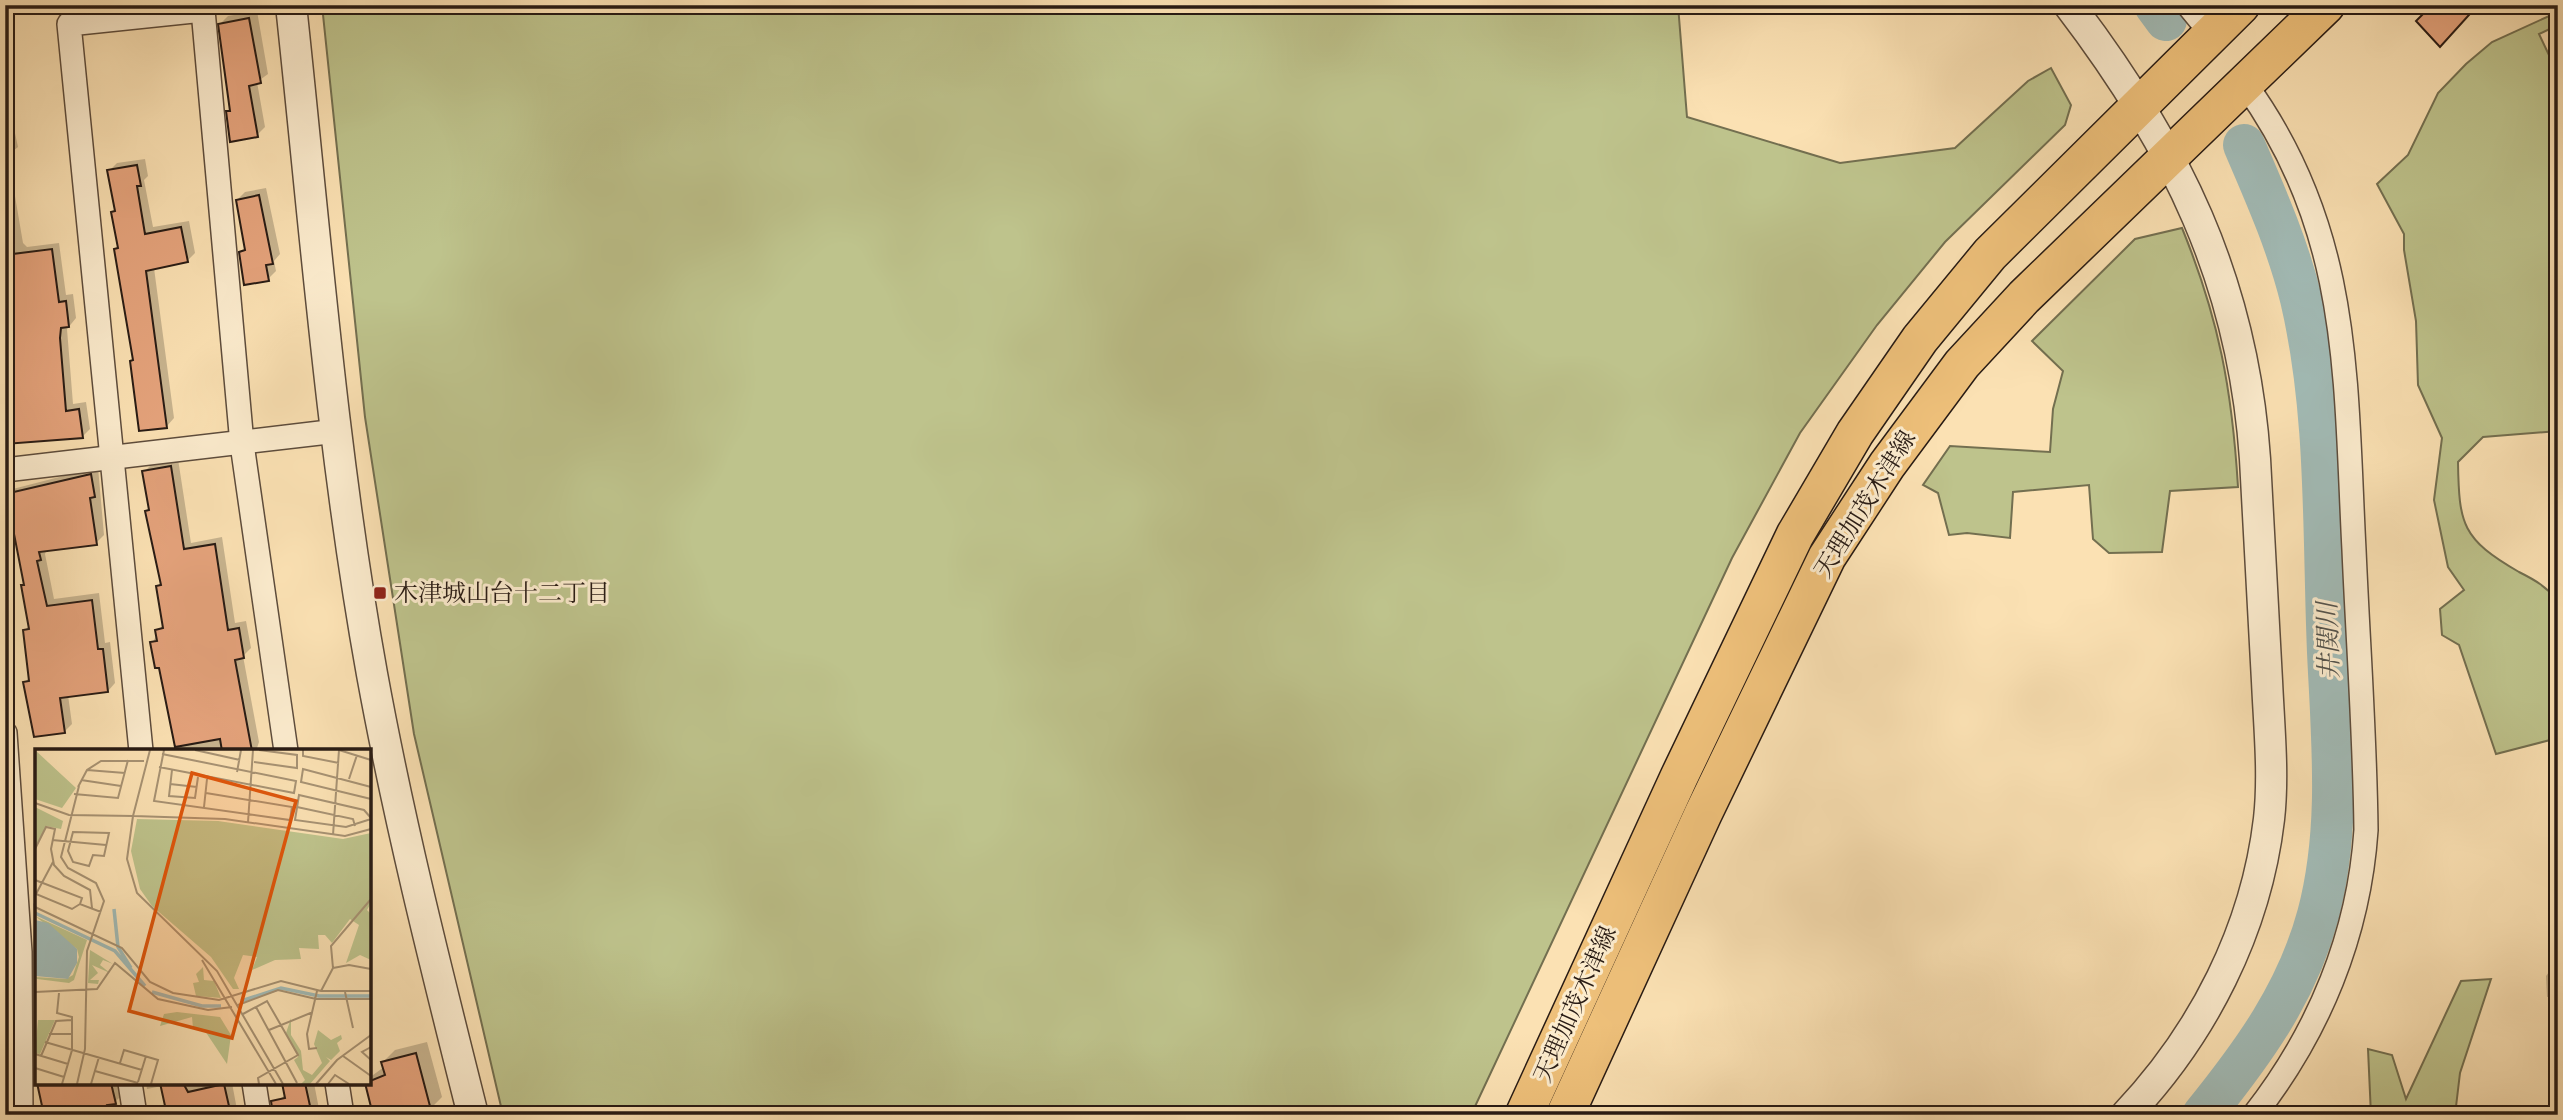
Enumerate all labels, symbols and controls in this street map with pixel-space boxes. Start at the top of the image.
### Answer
street label: 天理加茂木津線 [1808,425,1921,583]
place label: 木津城山台十二丁目 [394,578,610,607]
marker: 木津城山台十二丁目 [372,585,388,601]
water label: 井関川 [2311,598,2345,681]
inset map [35,749,371,1085]
street label: 天理加茂木津線 [1527,921,1622,1086]

